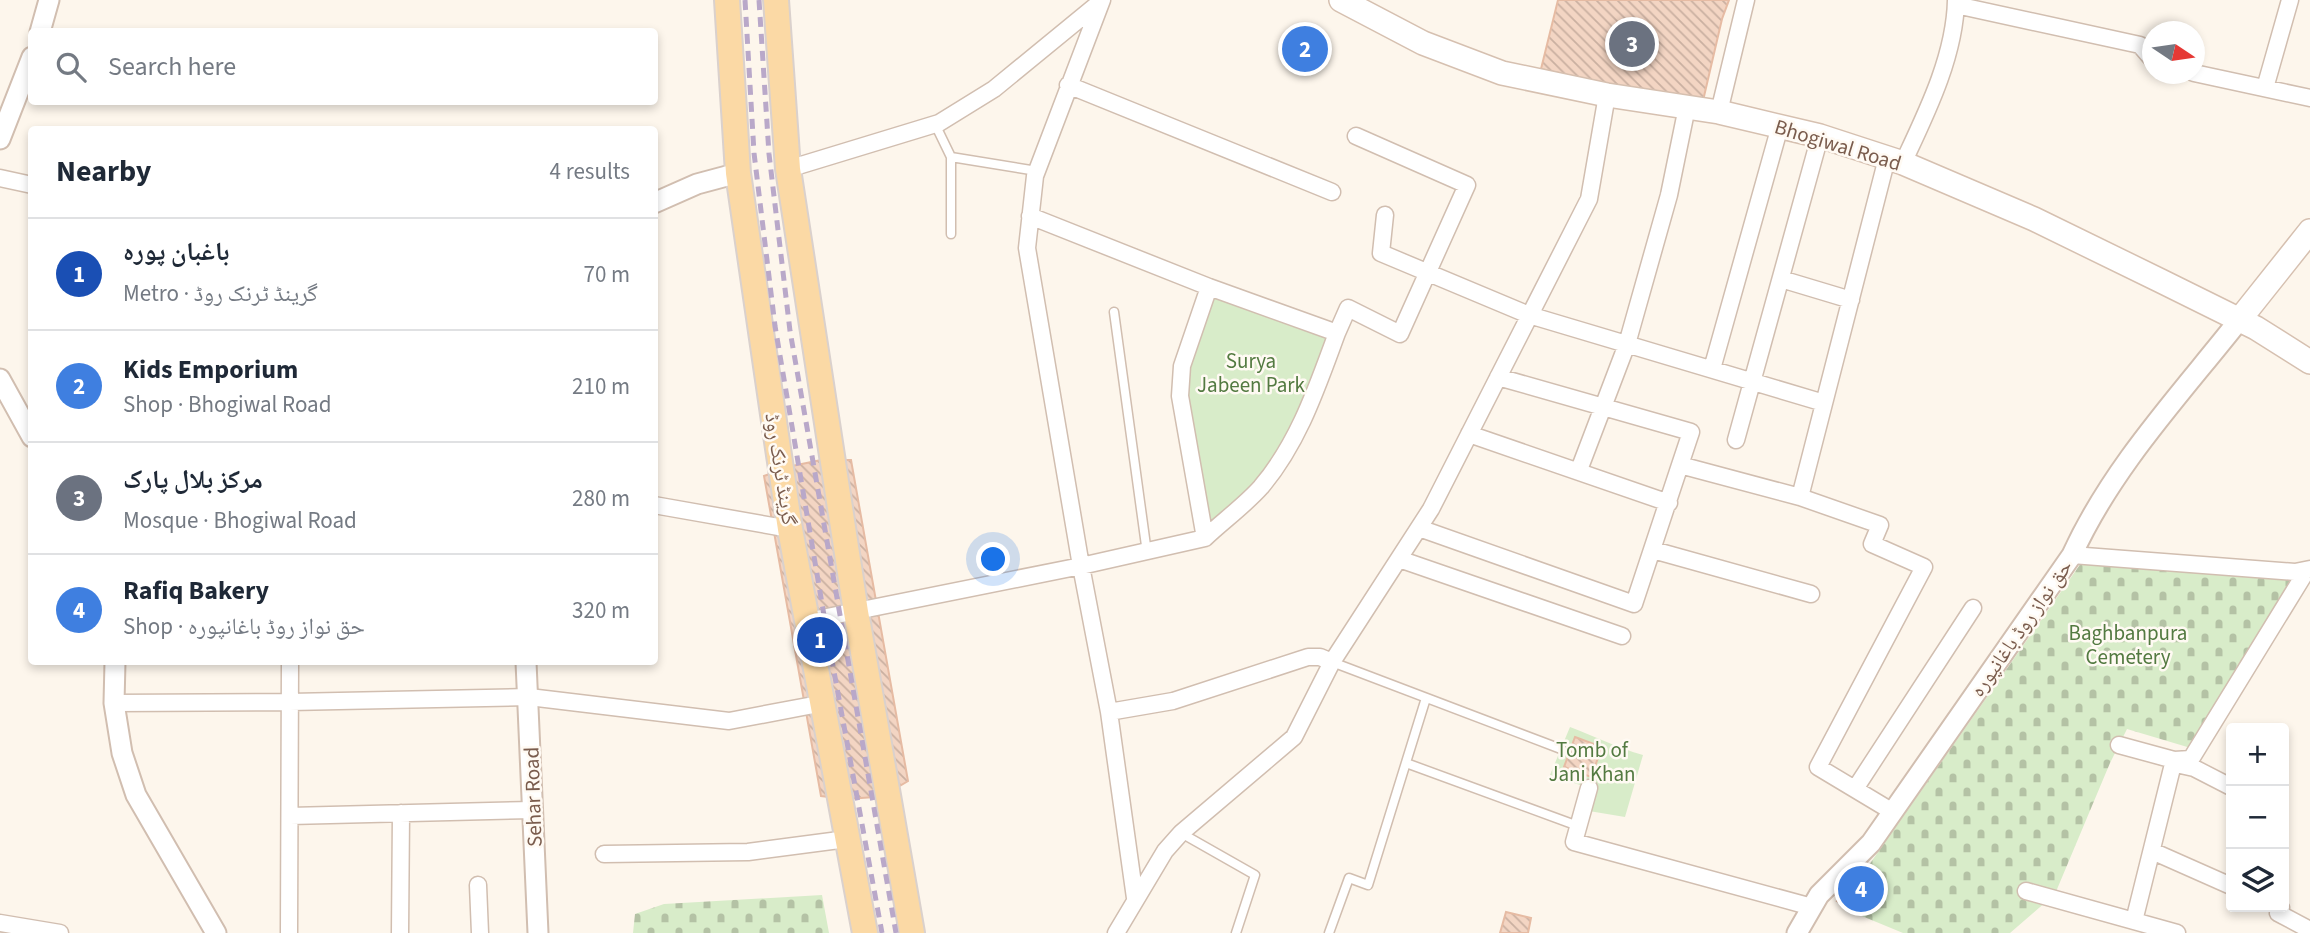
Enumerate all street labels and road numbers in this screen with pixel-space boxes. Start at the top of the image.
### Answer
street label: Bhogiwal Road [1771,112,1905,178]
street label: گرینڈ ٹرنک روڈ [757,411,805,528]
street label: حق نواز روڈ باغانپورہ [1962,553,2080,703]
street label: Sehar Road [516,746,550,848]

